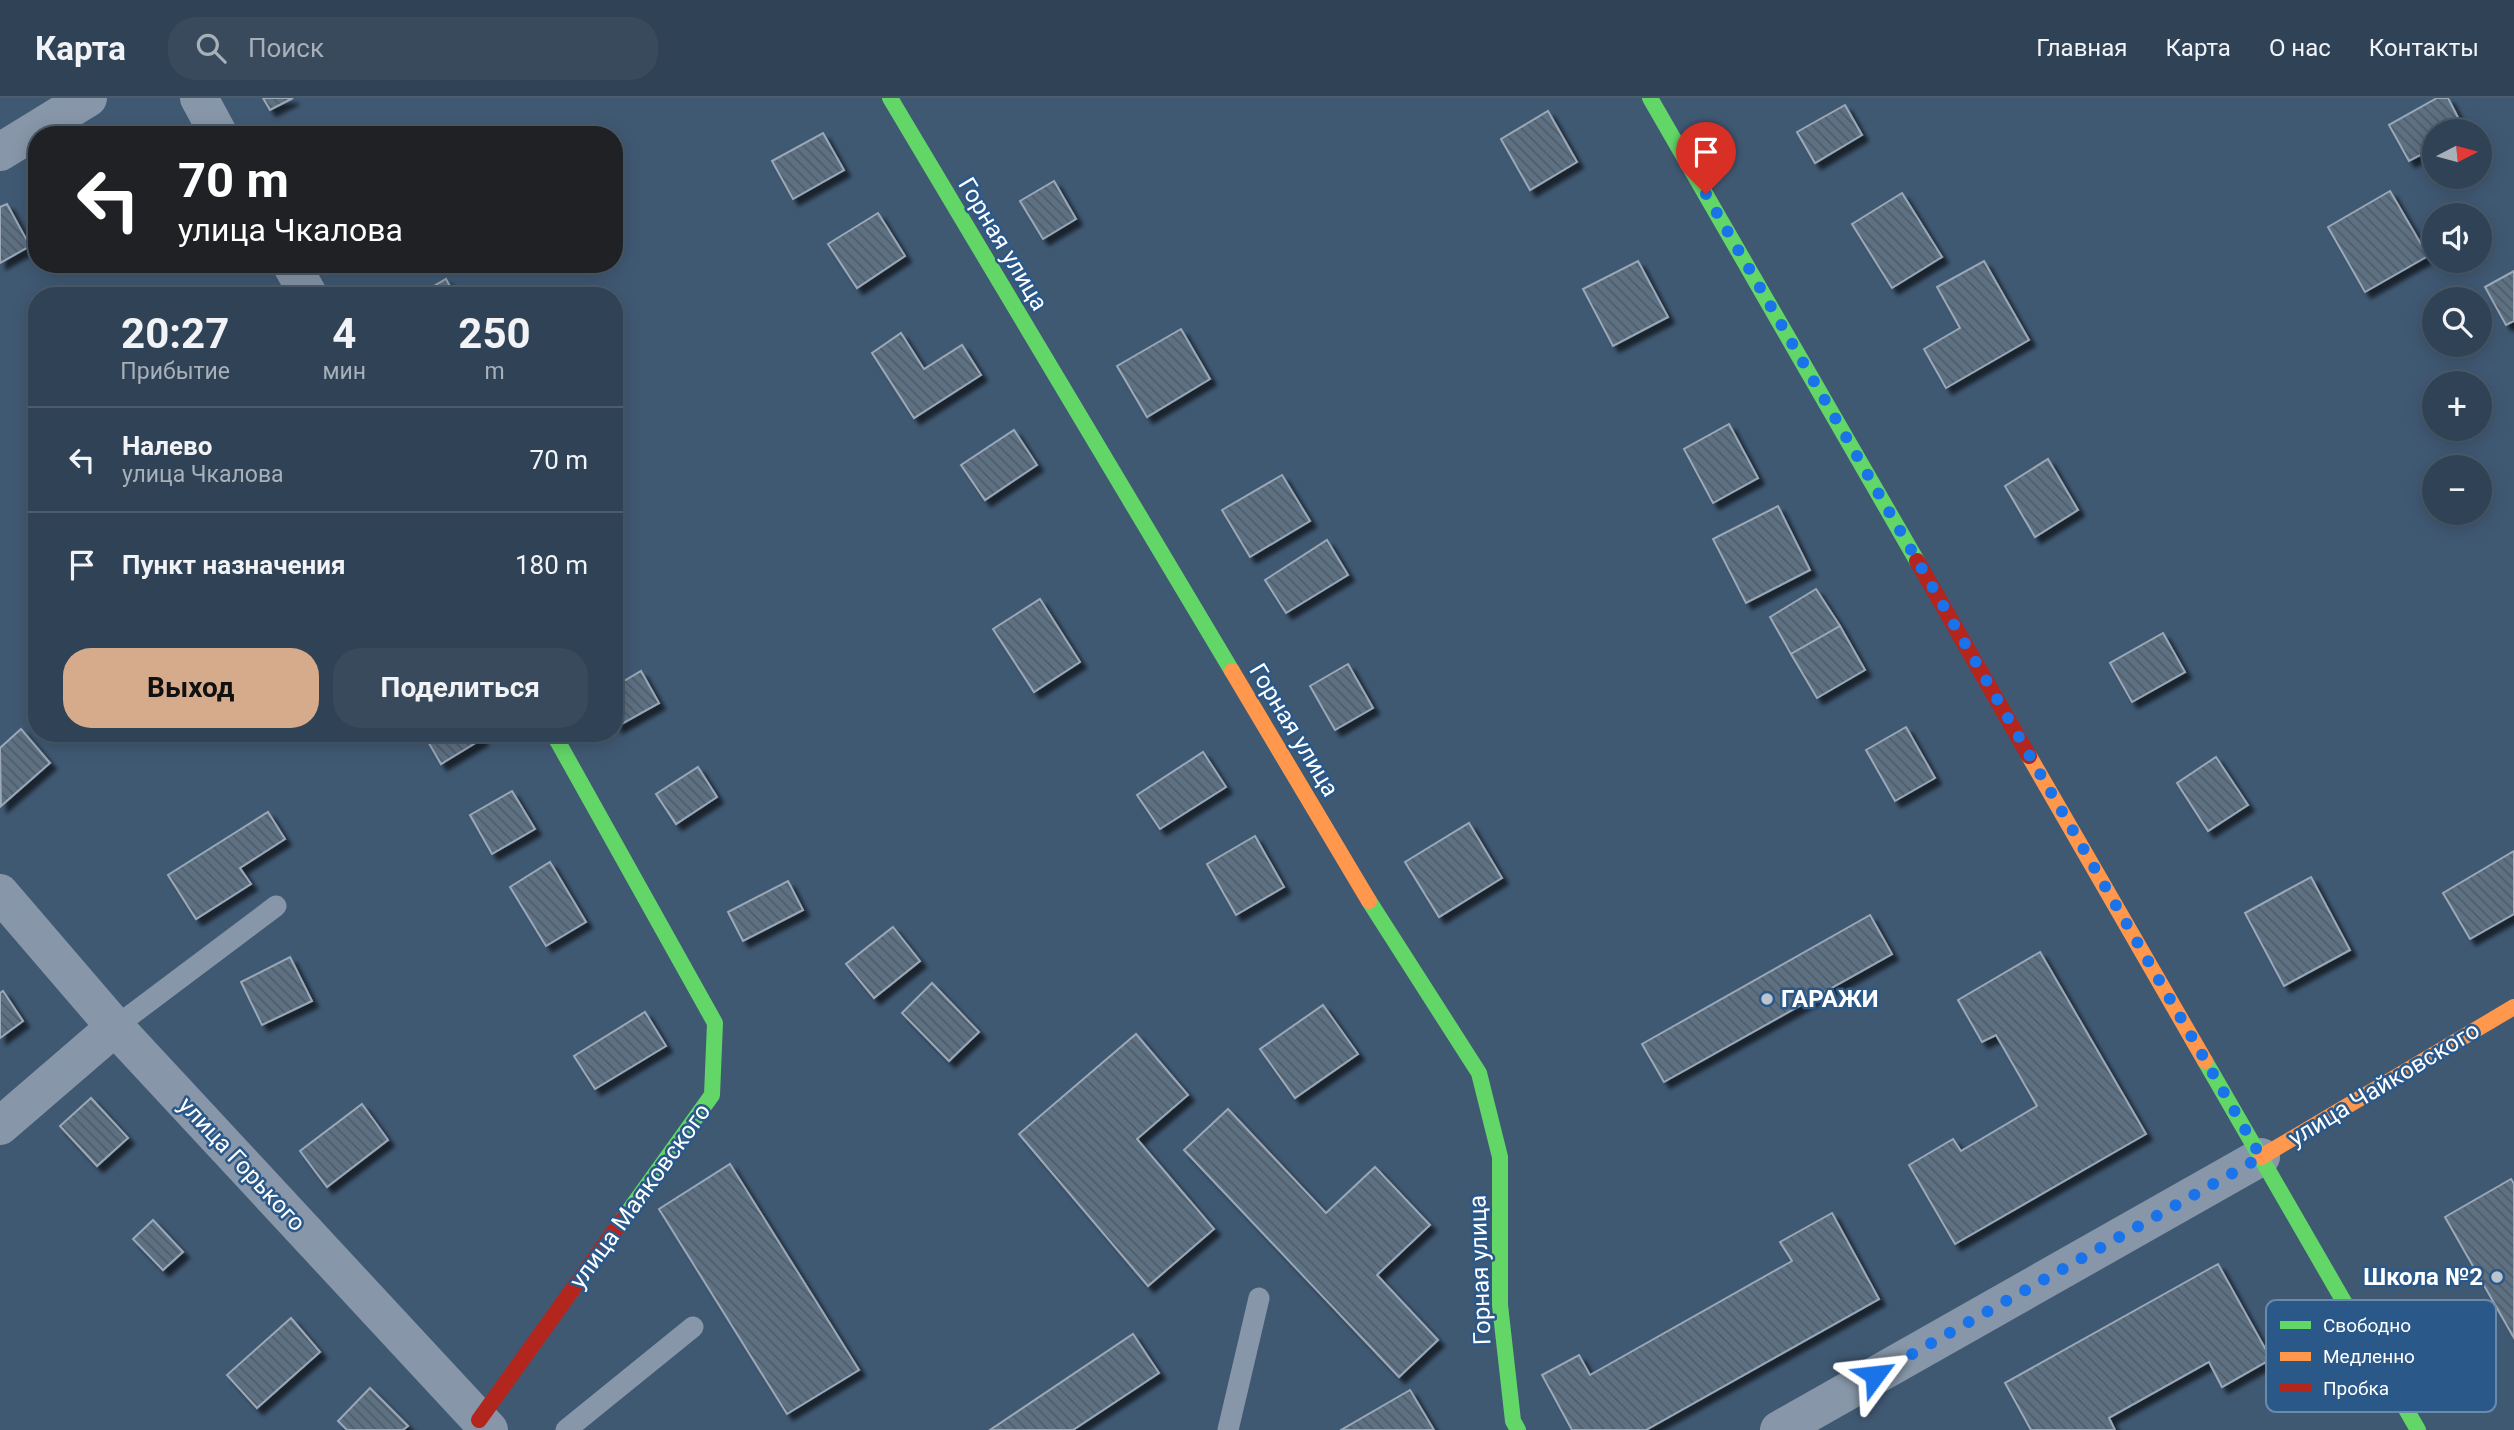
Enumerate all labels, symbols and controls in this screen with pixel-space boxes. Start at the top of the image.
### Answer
search box [168,17,658,80]
text: Карта [35,29,126,68]
icon: search [192,29,230,67]
text: Поиск [248,33,324,63]
text: Главная [2036,34,2127,62]
text: Карта [2165,34,2231,62]
text: О нас [2269,34,2331,62]
text: Контакты [2369,34,2479,62]
north arrow [2422,119,2492,189]
map controls [2422,119,2492,525]
pin [1676,122,1736,194]
icon: arrive [1687,133,1725,171]
text: 70 m [178,152,289,209]
icon: left [63,154,154,245]
street label: Горная улица [952,172,1054,316]
button: sound [2422,203,2492,273]
text: улица Чкалова [178,211,403,249]
button: search [2422,287,2492,357]
text: 20:27 [121,309,229,358]
text: 4 [332,309,356,358]
text: 250 [458,309,531,358]
text: Прибытие [120,358,230,385]
text: мин [322,358,366,385]
text: m [484,358,505,385]
button: + [2422,371,2492,441]
text: Налево [122,431,212,461]
icon: left [63,441,101,479]
text: 70 m [530,445,588,475]
button: − [2422,455,2492,525]
text: улица Чкалова [122,461,284,488]
icon: arrive [63,546,101,584]
text: Пункт назначения [122,550,346,580]
text: 180 m [515,550,588,580]
button: Выход [63,648,319,728]
button: Поделиться [333,648,588,728]
street label: Горная улица [1243,658,1345,802]
place label: ГАРАЖИ [1781,985,1879,1013]
marker: ГАРАЖИ [1759,991,1775,1007]
street label: улица Чайковского [2283,1016,2485,1152]
street label: улица Горького [173,1091,311,1237]
street label: улица Маяковского [564,1098,716,1294]
street label: Горная улица [1463,1194,1497,1346]
place label: Школа №2 [2363,1263,2483,1291]
marker: Школа №2 [2489,1269,2505,1285]
legend [2266,1300,2496,1412]
text: Свободно [2323,1314,2411,1337]
position arrow [1838,1338,1912,1412]
text: Медленно [2323,1345,2415,1368]
text: Пробка [2323,1377,2389,1400]

